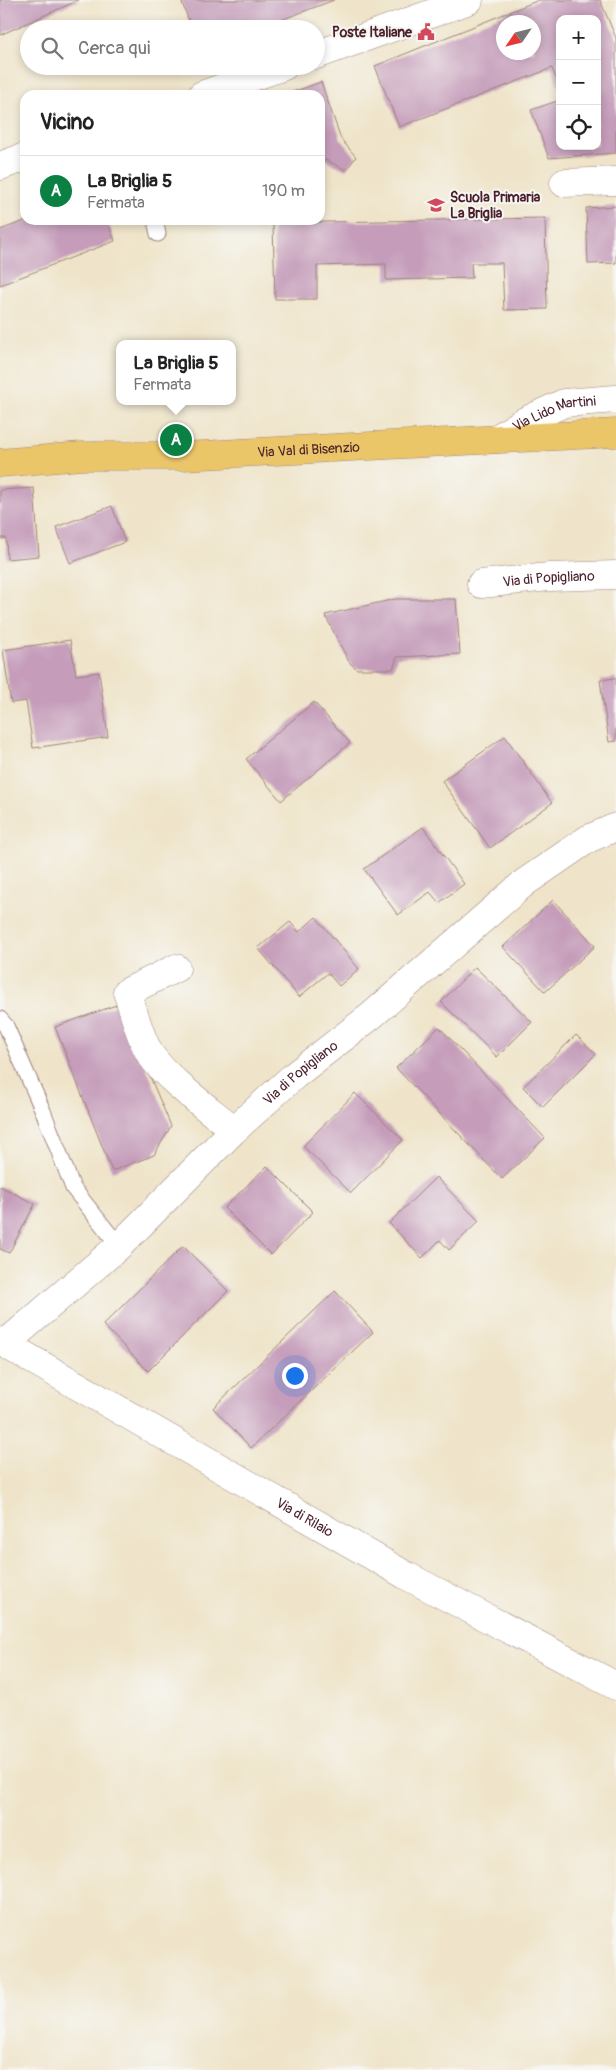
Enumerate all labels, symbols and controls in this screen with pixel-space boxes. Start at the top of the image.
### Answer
north arrow [496,15,541,60]
map controls [556,15,601,150]
button: + [556,15,601,60]
search box [20,20,325,75]
public building icon: Poste Italiane [416,22,436,42]
place label: Poste Italiane [332,24,413,41]
icon: search [38,34,66,62]
text: Cerca qui [78,36,150,60]
button: − [556,60,601,105]
button: locate [556,105,601,150]
text: Vicino [40,109,94,136]
text: La Briglia 5 [87,169,172,193]
text: A [51,181,61,201]
text: 190 m [262,181,305,201]
place label: Scuola Primaria La Briglia [450,189,541,222]
text: Fermata [87,193,145,213]
school or university icon: Scuola Primaria La Briglia [426,195,446,215]
popup [116,340,236,405]
text: La Briglia 5 [133,351,219,375]
text: Fermata [133,375,191,395]
street label: Via Lido Martini [509,393,597,435]
pin: A [160,421,192,459]
street label: Via Val di Bisenzio [257,439,361,461]
street label: Via di Popigliano [502,568,595,591]
street label: Via di Popigliano [260,1037,342,1109]
your location [282,1363,308,1389]
street label: Via di Rilaio [273,1494,337,1541]

